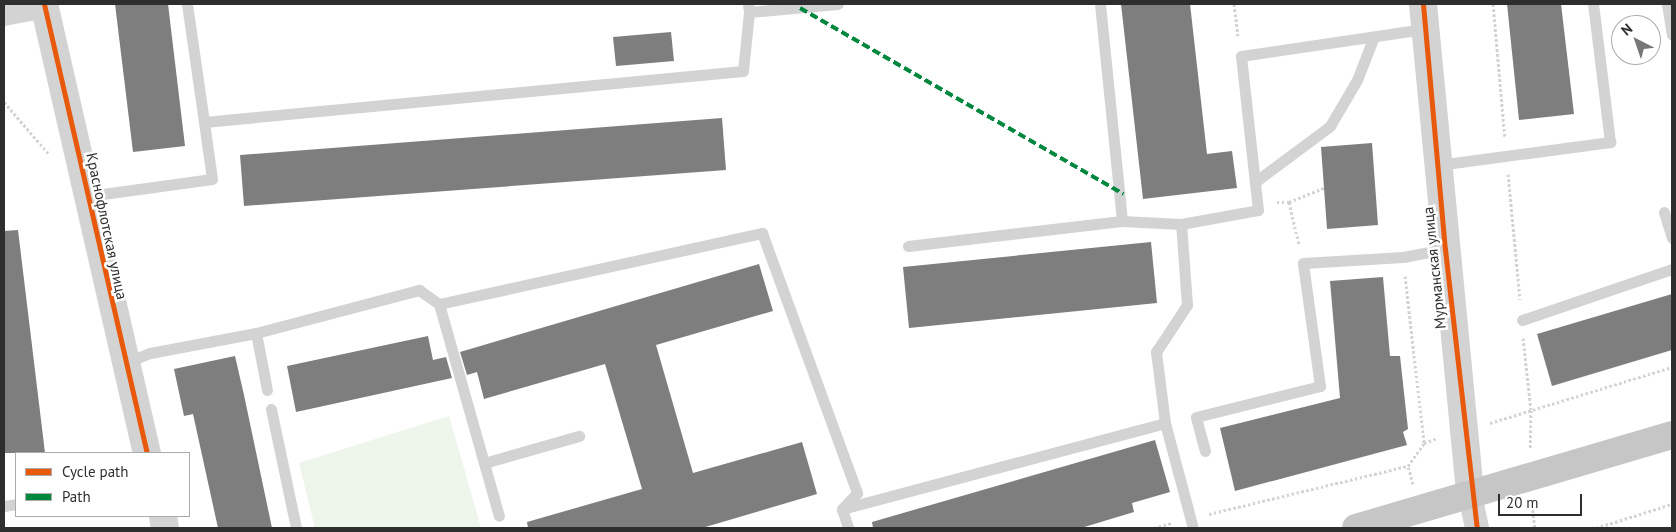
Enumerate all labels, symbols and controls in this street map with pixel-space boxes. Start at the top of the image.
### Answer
north arrow [1611,15,1661,65]
text: N [1617,20,1636,39]
street label: Краснофлотская улица [83,151,131,301]
street label: Мурманская улица [1419,206,1449,330]
legend [15,452,190,517]
text: Cycle path [62,462,128,481]
scale bar [1501,484,1585,516]
text: Path [62,487,91,506]
text: 20 m [1506,493,1539,512]

